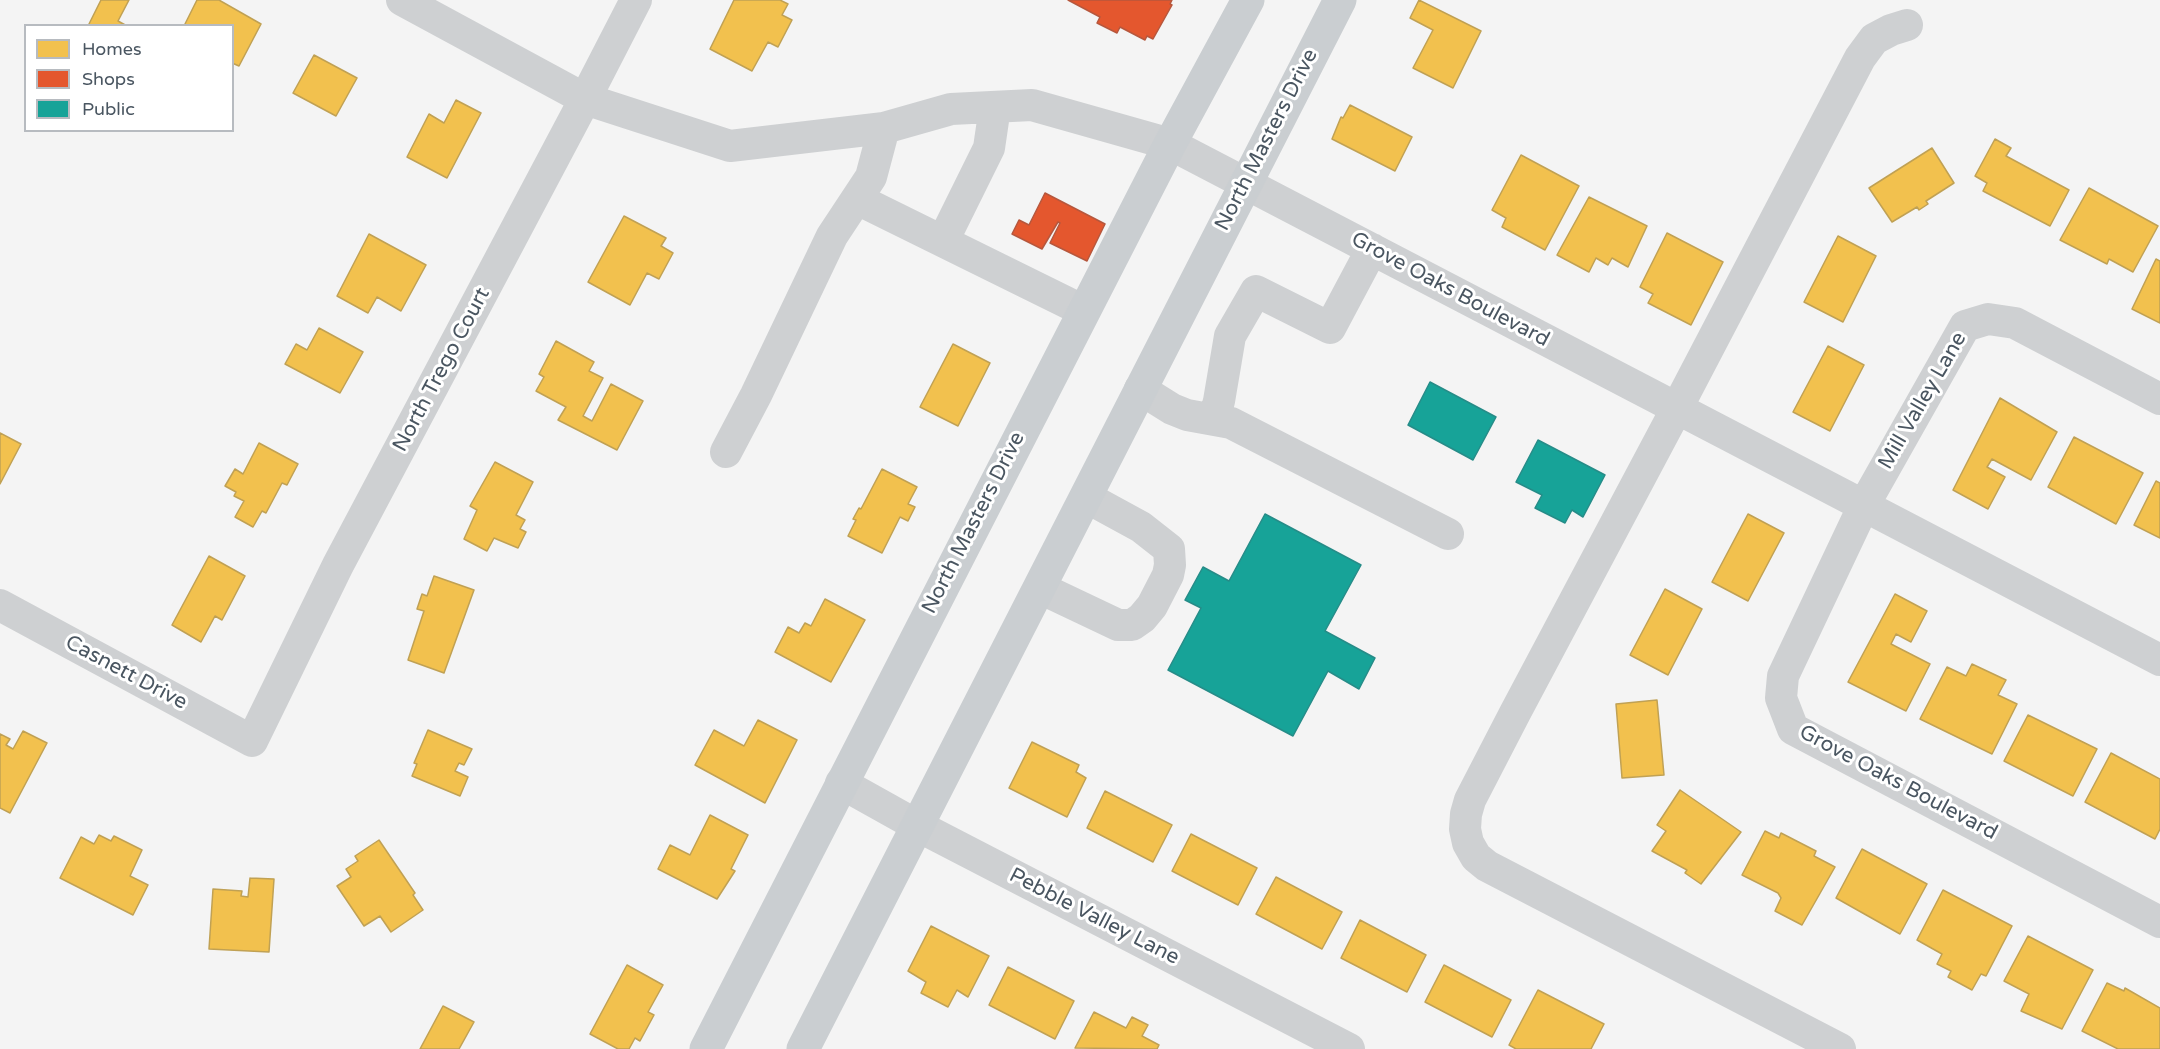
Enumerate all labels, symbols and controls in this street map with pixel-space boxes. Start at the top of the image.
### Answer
legend [24,24,234,132]
text: Homes [82,38,142,60]
street label: North Masters Drive [1210,45,1324,235]
text: Shops [82,68,135,90]
text: Public [82,98,135,120]
street label: Grove Oaks Boulevard [1347,227,1553,353]
street label: North Trego Court [388,284,496,456]
street label: Mill Valley Lane [1874,328,1972,474]
street label: North Masters Drive [917,428,1031,618]
street label: Casnett Drive [61,630,191,716]
street label: Grove Oaks Boulevard [1795,720,2001,846]
street label: Pebble Valley Lane [1005,863,1183,971]

